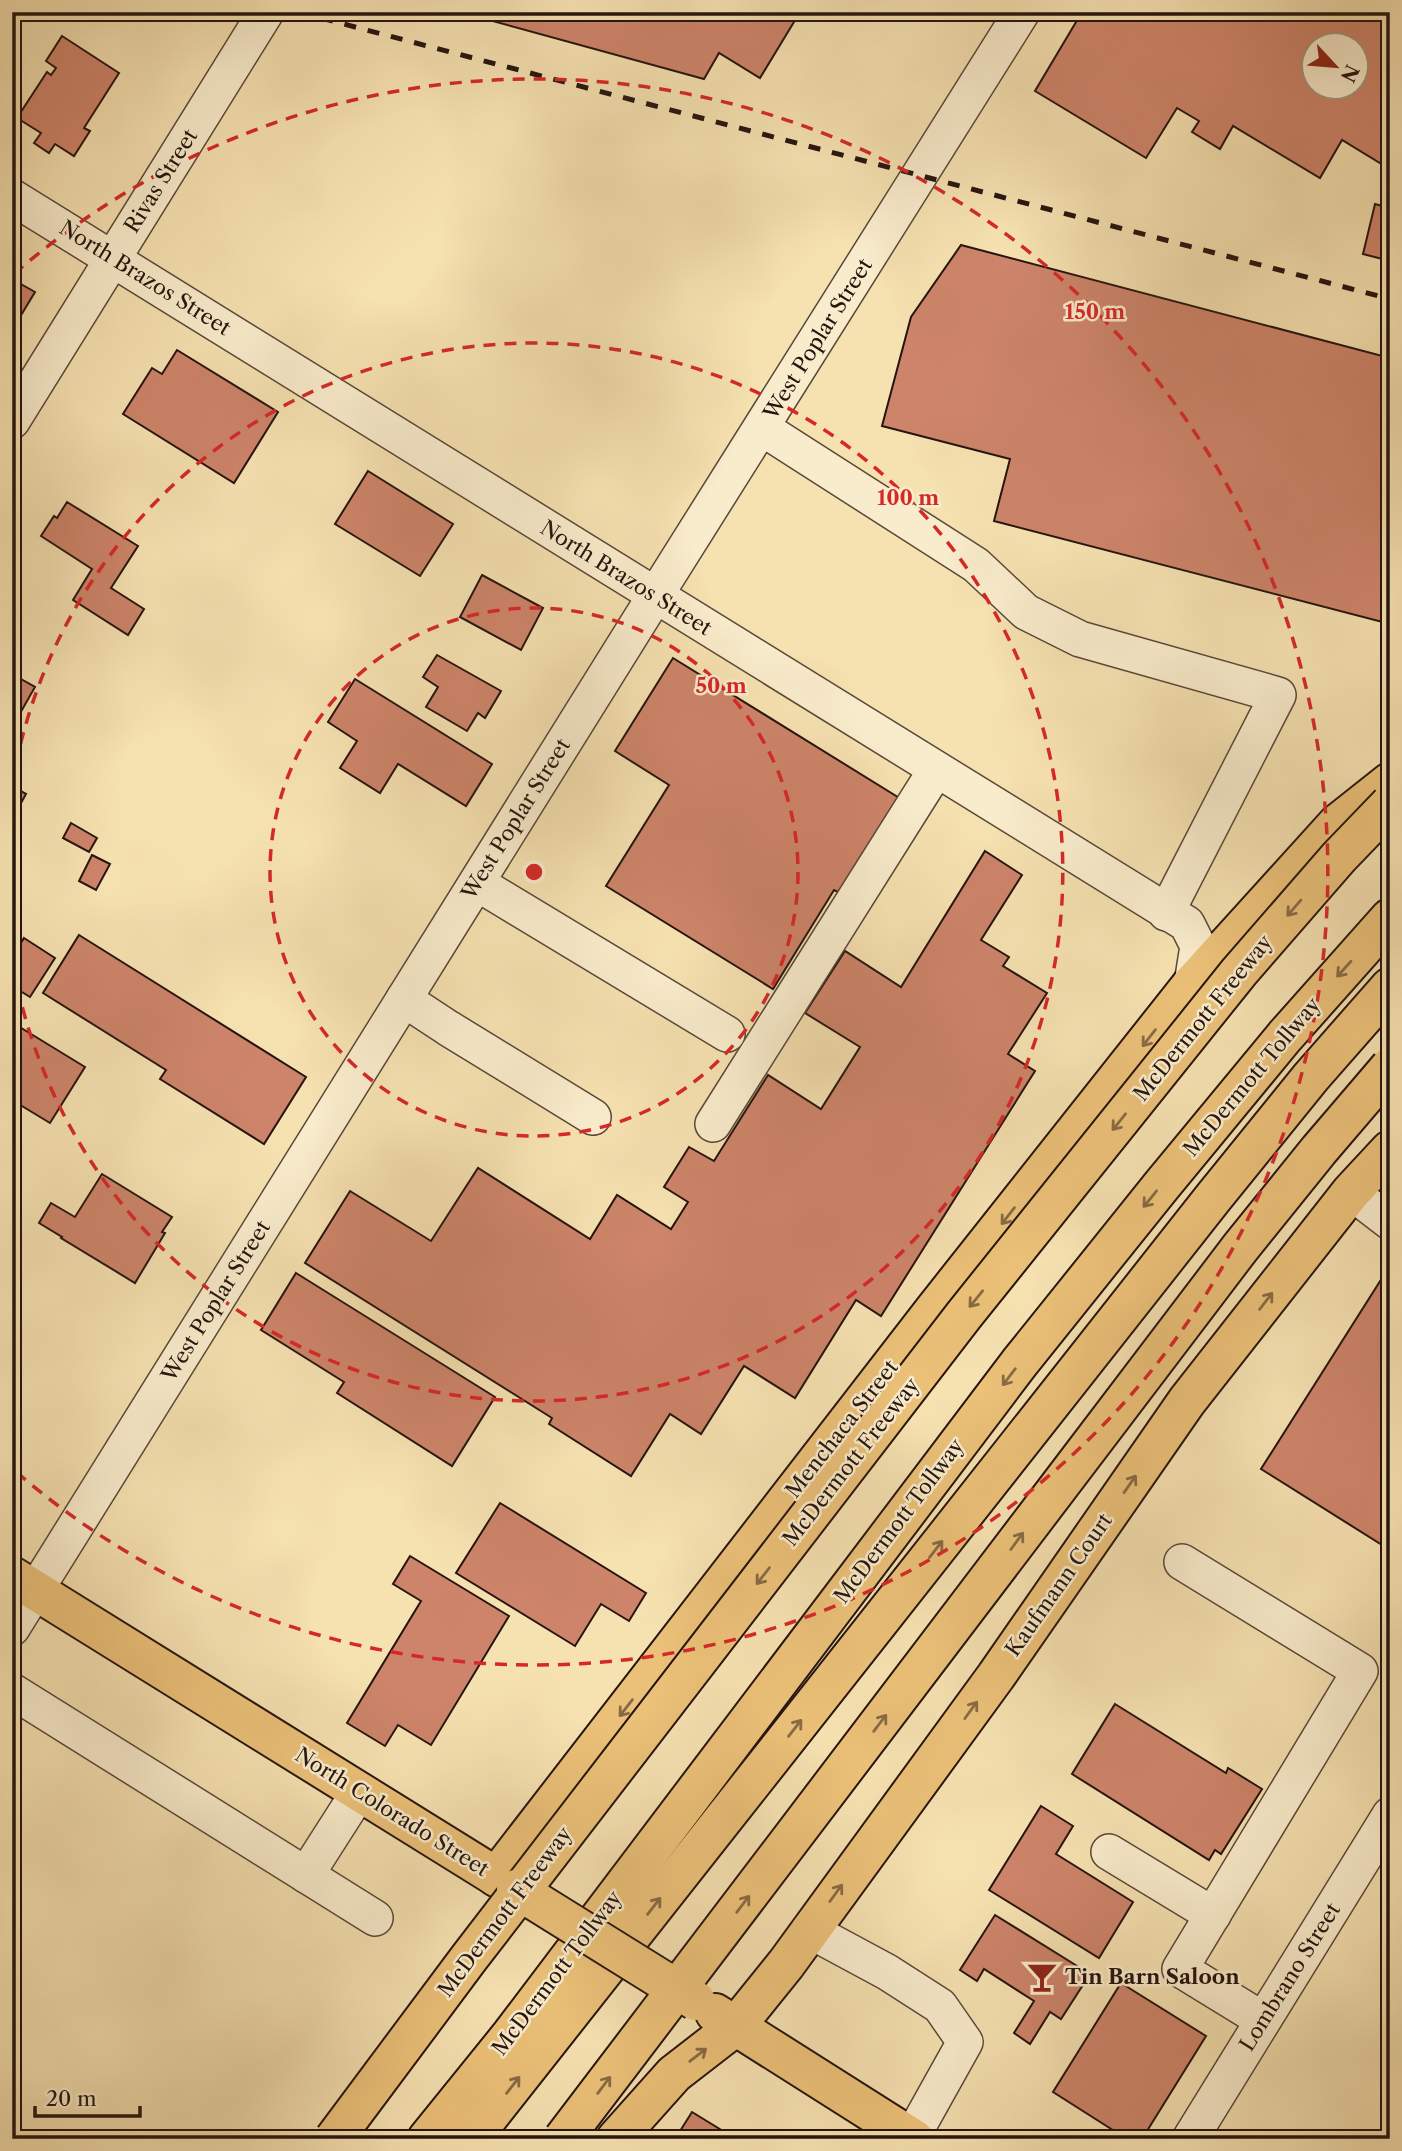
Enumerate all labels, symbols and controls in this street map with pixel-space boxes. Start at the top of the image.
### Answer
north arrow [1300,32,1370,102]
text: N [1336,61,1364,86]
street label: Rivas Street [119,124,203,237]
street label: North Brazos Street [55,215,236,341]
street label: West Poplar Street [757,253,878,425]
text: 150 m [1065,299,1125,324]
text: 100 m [877,485,939,510]
street label: North Brazos Street [536,515,717,641]
text: 50 m [695,673,747,698]
street label: West Poplar Street [455,733,576,905]
centre of rings [522,860,546,884]
one-way arrow [1286,899,1302,917]
street label: McDermott Freeway [1128,929,1278,1106]
one-way arrow [1336,960,1353,977]
street label: McDermott Tollway [1178,992,1326,1161]
one-way arrow [1142,1028,1157,1046]
one-way arrow [1111,1112,1126,1130]
one-way arrow [1143,1189,1158,1208]
one-way arrow [1001,1207,1016,1225]
street label: West Poplar Street [155,1215,276,1387]
one-way arrow [969,1290,984,1308]
one-way arrow [1258,1293,1273,1311]
street label: Menchaca Street [780,1354,903,1503]
one-way arrow [1001,1367,1016,1386]
street label: McDermott Freeway [777,1372,924,1551]
street label: McDermott Tollway [829,1433,969,1608]
one-way arrow [1123,1475,1137,1494]
street label: Kaufmann Court [1000,1508,1118,1661]
one-way arrow [1009,1532,1024,1550]
one-way arrow [928,1541,943,1559]
one-way arrow [755,1567,770,1585]
one-way arrow [619,1698,634,1716]
one-way arrow [964,1701,978,1720]
one-way arrow [872,1713,887,1732]
one-way arrow [787,1719,802,1737]
street label: North Colorado Street [291,1742,494,1882]
street label: McDermott Freeway [432,1821,577,2002]
one-way arrow [829,1884,843,1903]
street label: McDermott Tollway [487,1885,627,2060]
one-way arrow [735,1895,750,1914]
one-way arrow [646,1898,662,1916]
street label: Lombrano Street [1234,1898,1345,2055]
bar icon: Tin Barn Saloon [1025,1960,1059,1994]
place label: Tin Barn Saloon [1065,1964,1240,1989]
one-way arrow [688,2048,706,2063]
scale bar [35,2074,140,2118]
one-way arrow [597,2076,612,2094]
one-way arrow [506,2077,521,2095]
text: 20 m [46,2086,97,2111]

